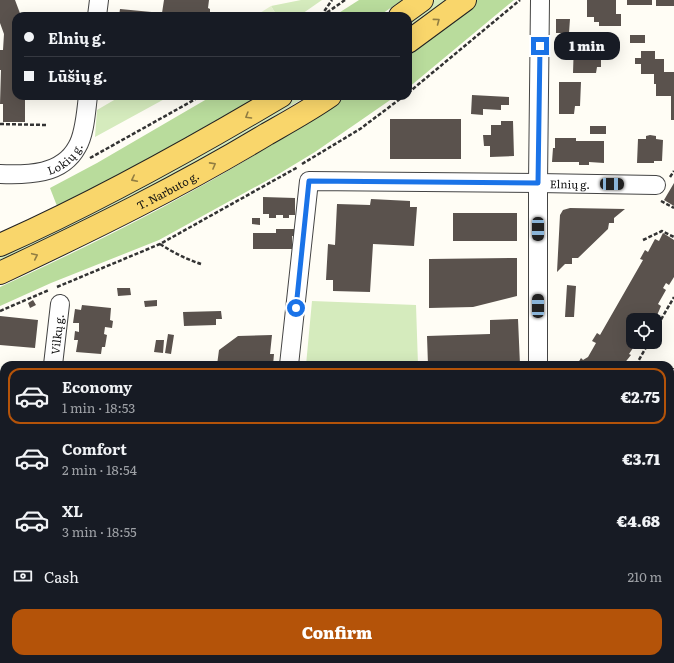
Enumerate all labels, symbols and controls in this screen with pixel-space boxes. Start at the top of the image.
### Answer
one-way arrow [432,19,439,26]
text: Elnių g. [48,26,106,49]
callout: 1 min [554,32,620,60]
text: 1 min [569,36,605,55]
route end [531,37,549,55]
text: Lūšių g. [48,64,107,87]
one-way arrow [245,111,252,119]
street label: Lokių g. [45,140,86,178]
one-way arrow [209,163,216,170]
street label: T. Narbuto g. [134,167,202,213]
one-way arrow [131,174,138,182]
street label: Elnių g. [550,175,590,192]
car [600,178,624,190]
car [532,217,544,241]
one-way arrow [31,253,39,261]
car [532,294,544,318]
route start [287,299,305,317]
street label: Vilkų g. [46,313,67,355]
map controls [626,313,662,349]
button: locate [626,313,662,349]
text: Economy [62,375,132,398]
icon: car [14,378,50,414]
text: €2.75 [621,385,660,408]
text: 1 min · 18:53 [62,398,135,417]
text: Comfort [62,437,127,460]
icon: car [14,440,50,476]
text: €3.71 [622,447,660,470]
text: 2 min · 18:54 [62,460,137,479]
text: XL [62,499,83,522]
icon: car [14,502,50,538]
text: €4.68 [617,509,660,532]
text: 3 min · 18:55 [62,522,137,541]
icon: cash [12,565,34,587]
text: Cash [44,565,79,588]
text: 210 m [627,567,662,586]
button: Confirm [12,609,662,655]

